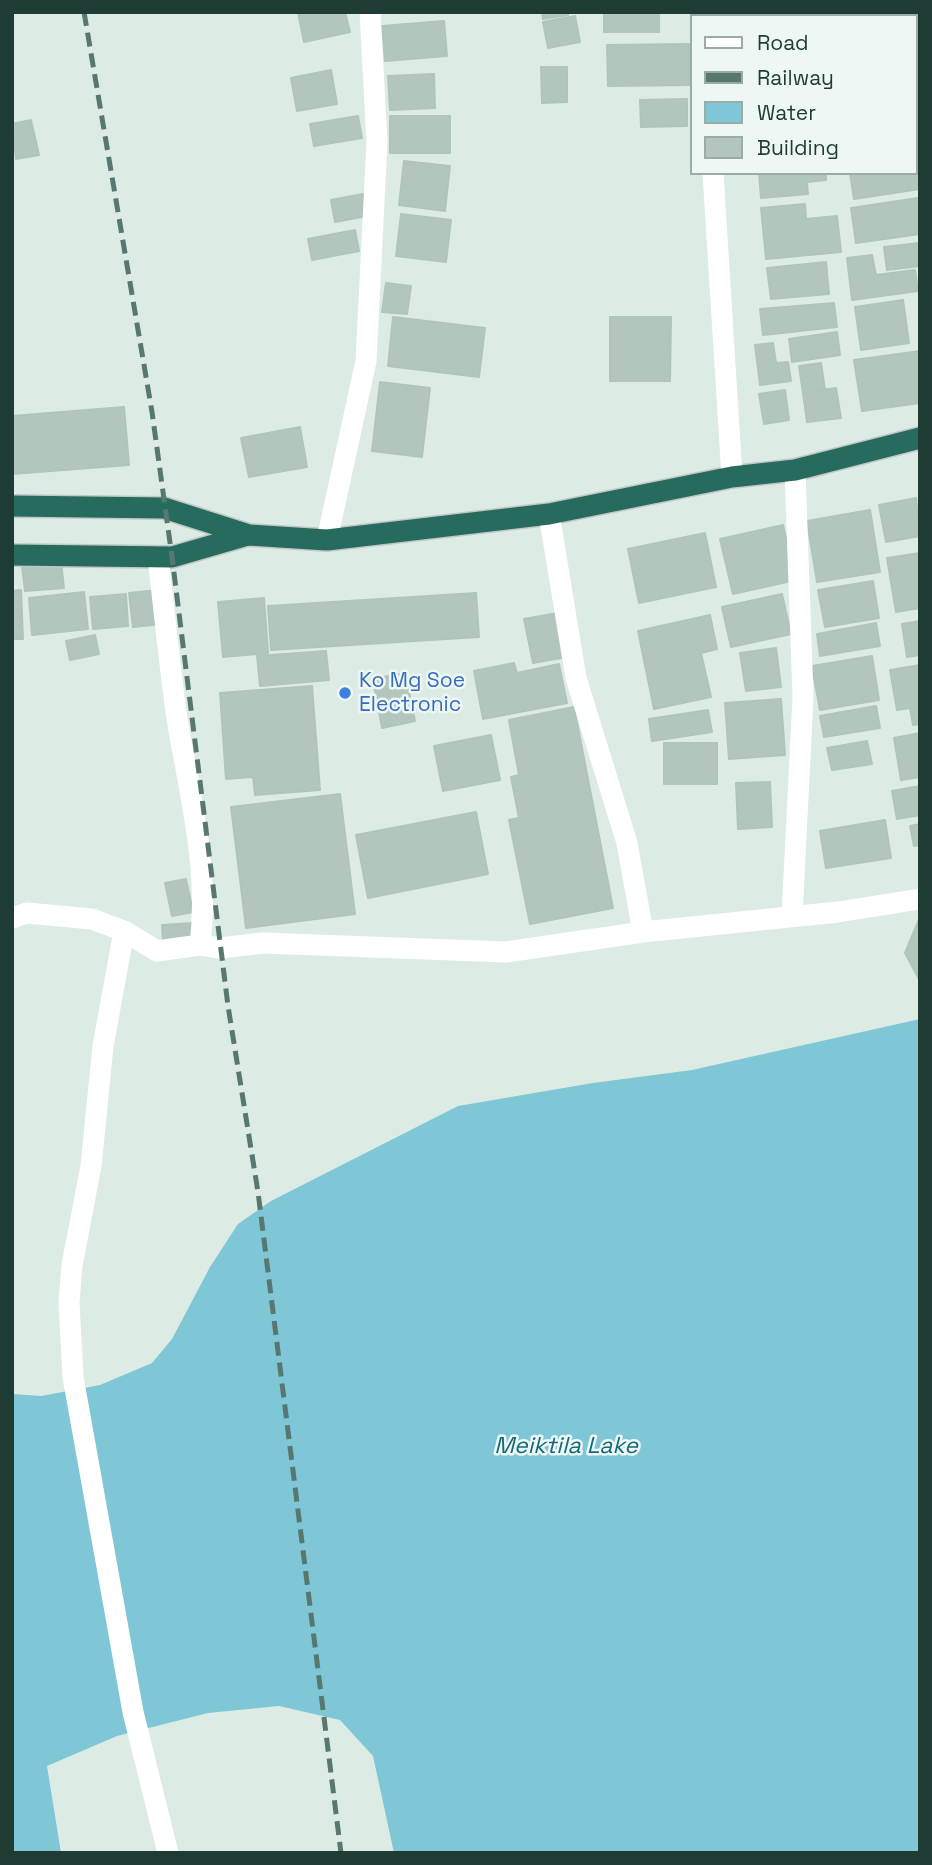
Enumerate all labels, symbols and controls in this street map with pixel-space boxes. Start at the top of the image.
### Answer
legend [690,14,918,175]
text: Road [757,29,809,56]
text: Railway [757,64,834,91]
text: Water [757,99,816,126]
text: Building [757,134,839,161]
place label: Ko Mg Soe Electronic [359,668,465,718]
marker: Ko Mg Soe Electronic [337,685,353,701]
water label: Meiktila Lake [494,1433,638,1461]

